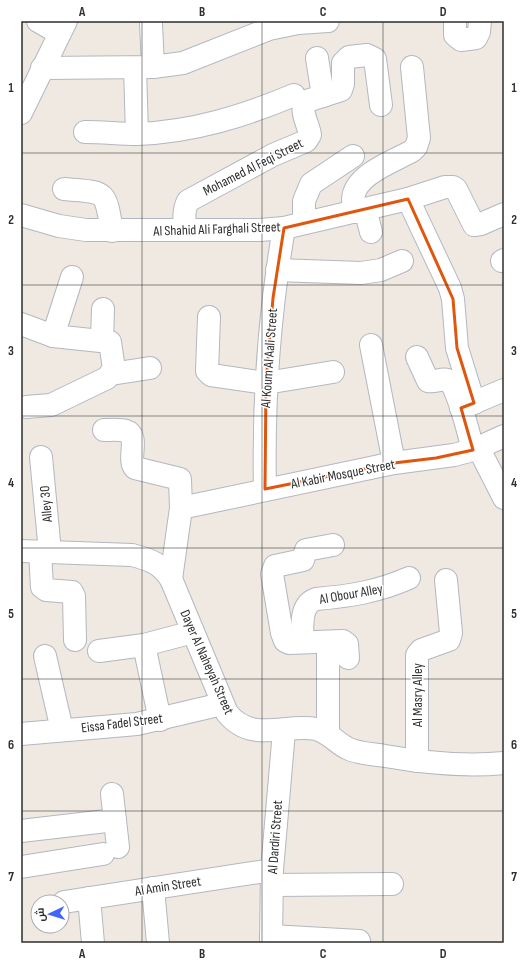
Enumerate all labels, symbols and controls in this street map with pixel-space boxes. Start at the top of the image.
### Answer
text: A [78,4,86,20]
text: B [199,4,205,20]
text: C [320,4,327,20]
text: D [440,4,447,20]
text: 1 [8,80,14,96]
text: 1 [511,80,517,96]
street label: Mohamed Al Feqi Street [200,134,306,200]
text: 2 [8,212,14,228]
text: 2 [511,212,517,228]
street label: Al Shahid Ali Farghali Street [152,218,281,240]
street label: Al Koum Al Aali Street [257,308,281,409]
text: 3 [8,343,14,359]
text: 3 [511,343,517,359]
street label: Al Kabir Mosque Street [289,456,396,493]
text: 4 [8,475,14,491]
text: 4 [511,475,517,491]
street label: Alley 30 [36,485,56,524]
street label: Al Obour Alley [317,580,385,608]
text: 5 [8,606,14,622]
text: 5 [511,606,517,622]
street label: Dayer Al Naheyah Street [176,607,238,717]
street label: Al Masry Alley [409,662,426,728]
street label: Eissa Fadel Street [80,710,164,736]
text: 6 [8,737,14,753]
text: 6 [511,737,517,753]
street label: Al Dardiri Street [264,800,286,875]
text: 7 [8,869,14,885]
text: 7 [511,869,517,885]
street label: Al Amin Street [133,872,202,900]
north arrow [30,894,70,934]
text: ش [34,907,47,922]
text: A [78,946,86,962]
text: B [199,946,205,962]
text: C [320,946,327,962]
text: D [440,946,447,962]

